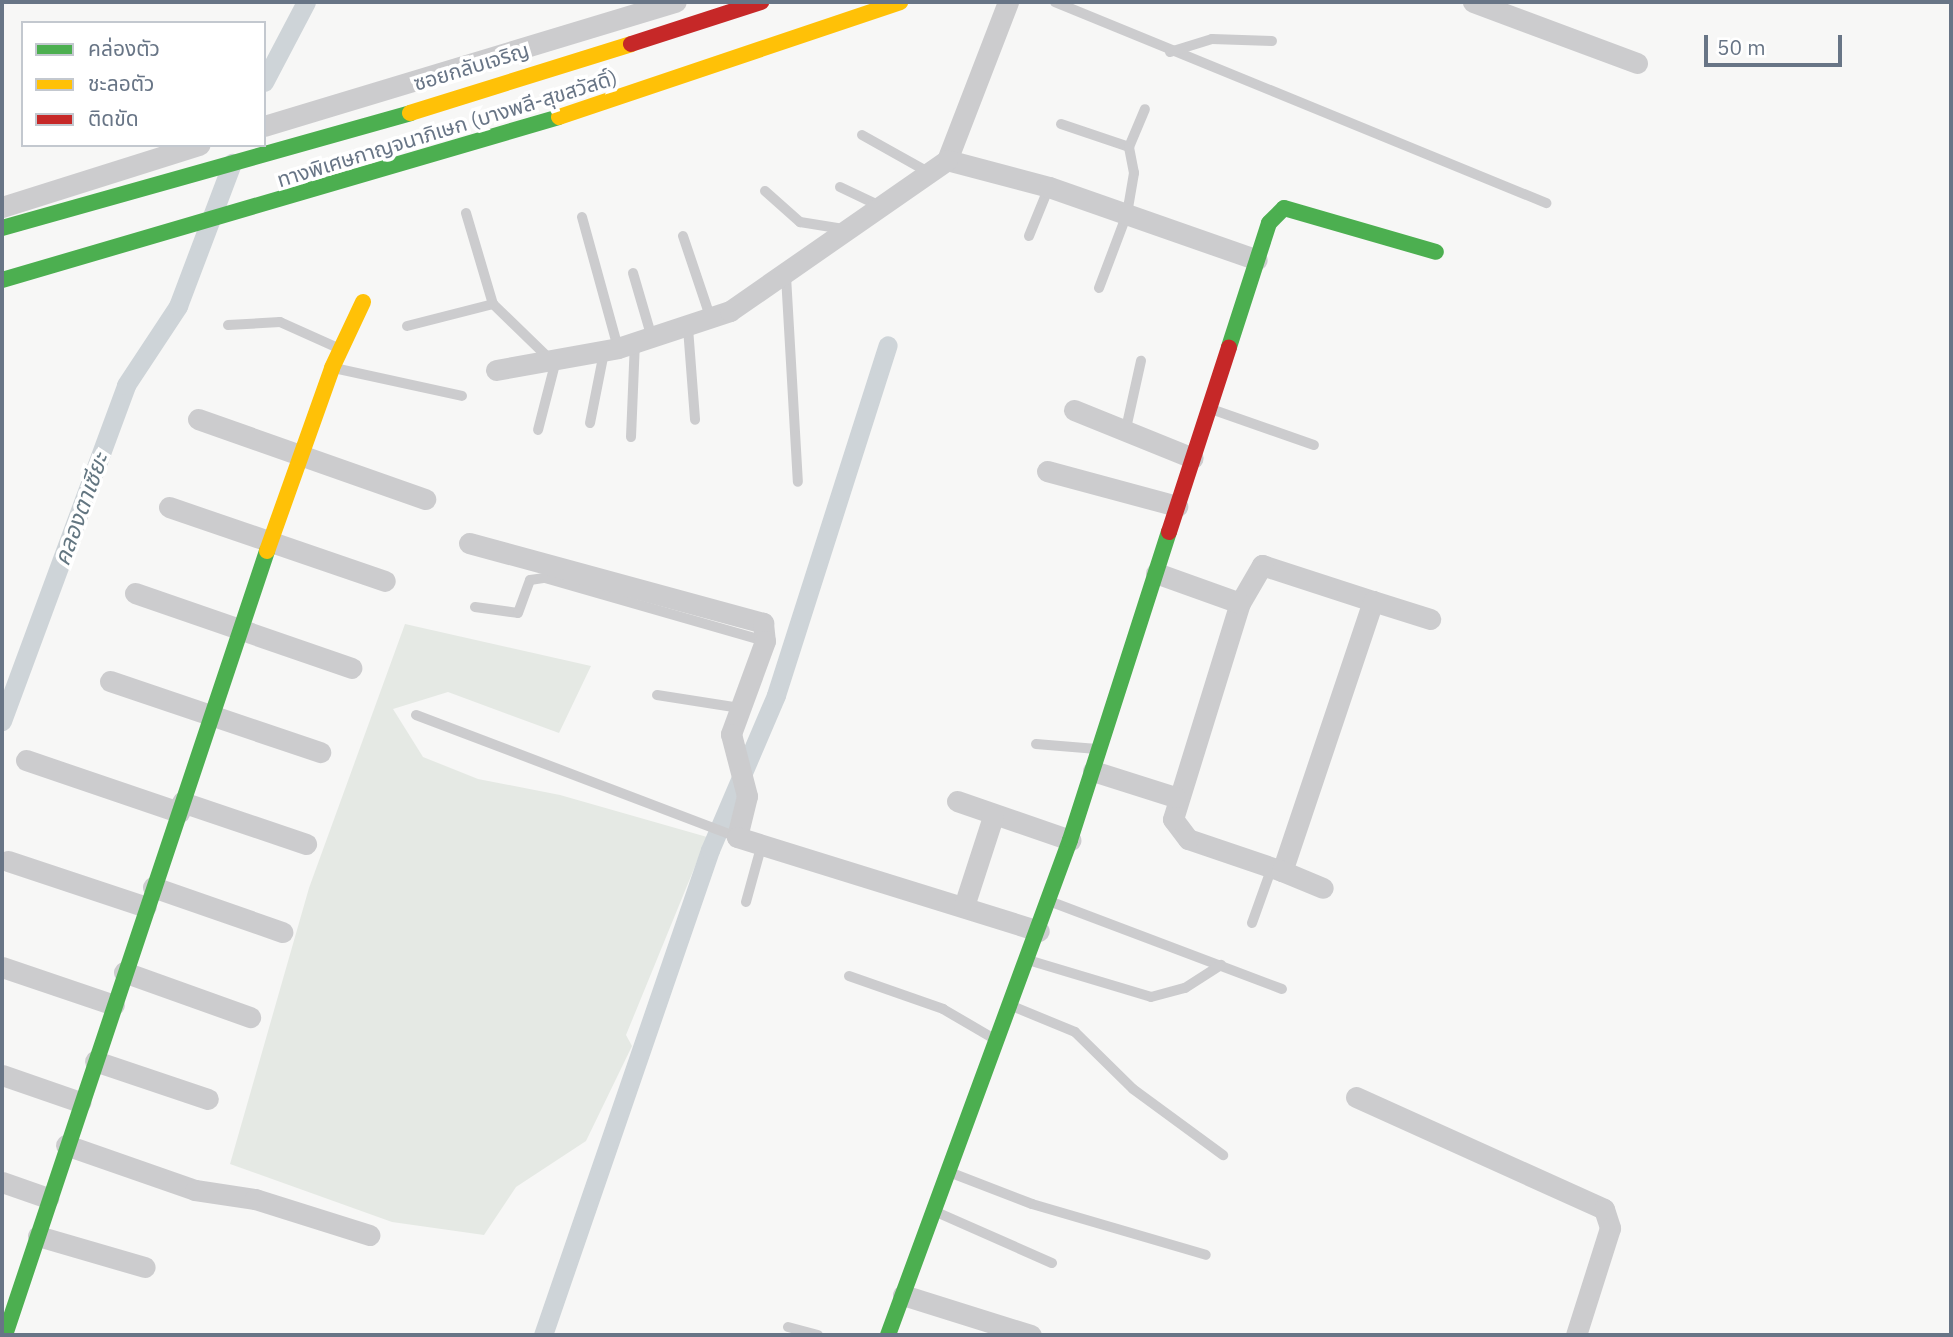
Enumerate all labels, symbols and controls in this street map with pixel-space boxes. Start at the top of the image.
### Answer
legend [21,21,266,147]
scale bar [1708,21,1846,65]
text: 50 m [1717,33,1766,61]
text: คล่องตัว [88,34,160,62]
street label: ซอยกลับเจริญ [410,36,532,96]
street label: ทางพิเศษกาญจนาภิเษก (บางพลี-สุขสวัสดิ์) [274,64,620,192]
text: ชะลอตัว [88,69,154,97]
text: ติดขัด [88,104,139,132]
water label: คลองตาเซียะ [47,449,113,569]

